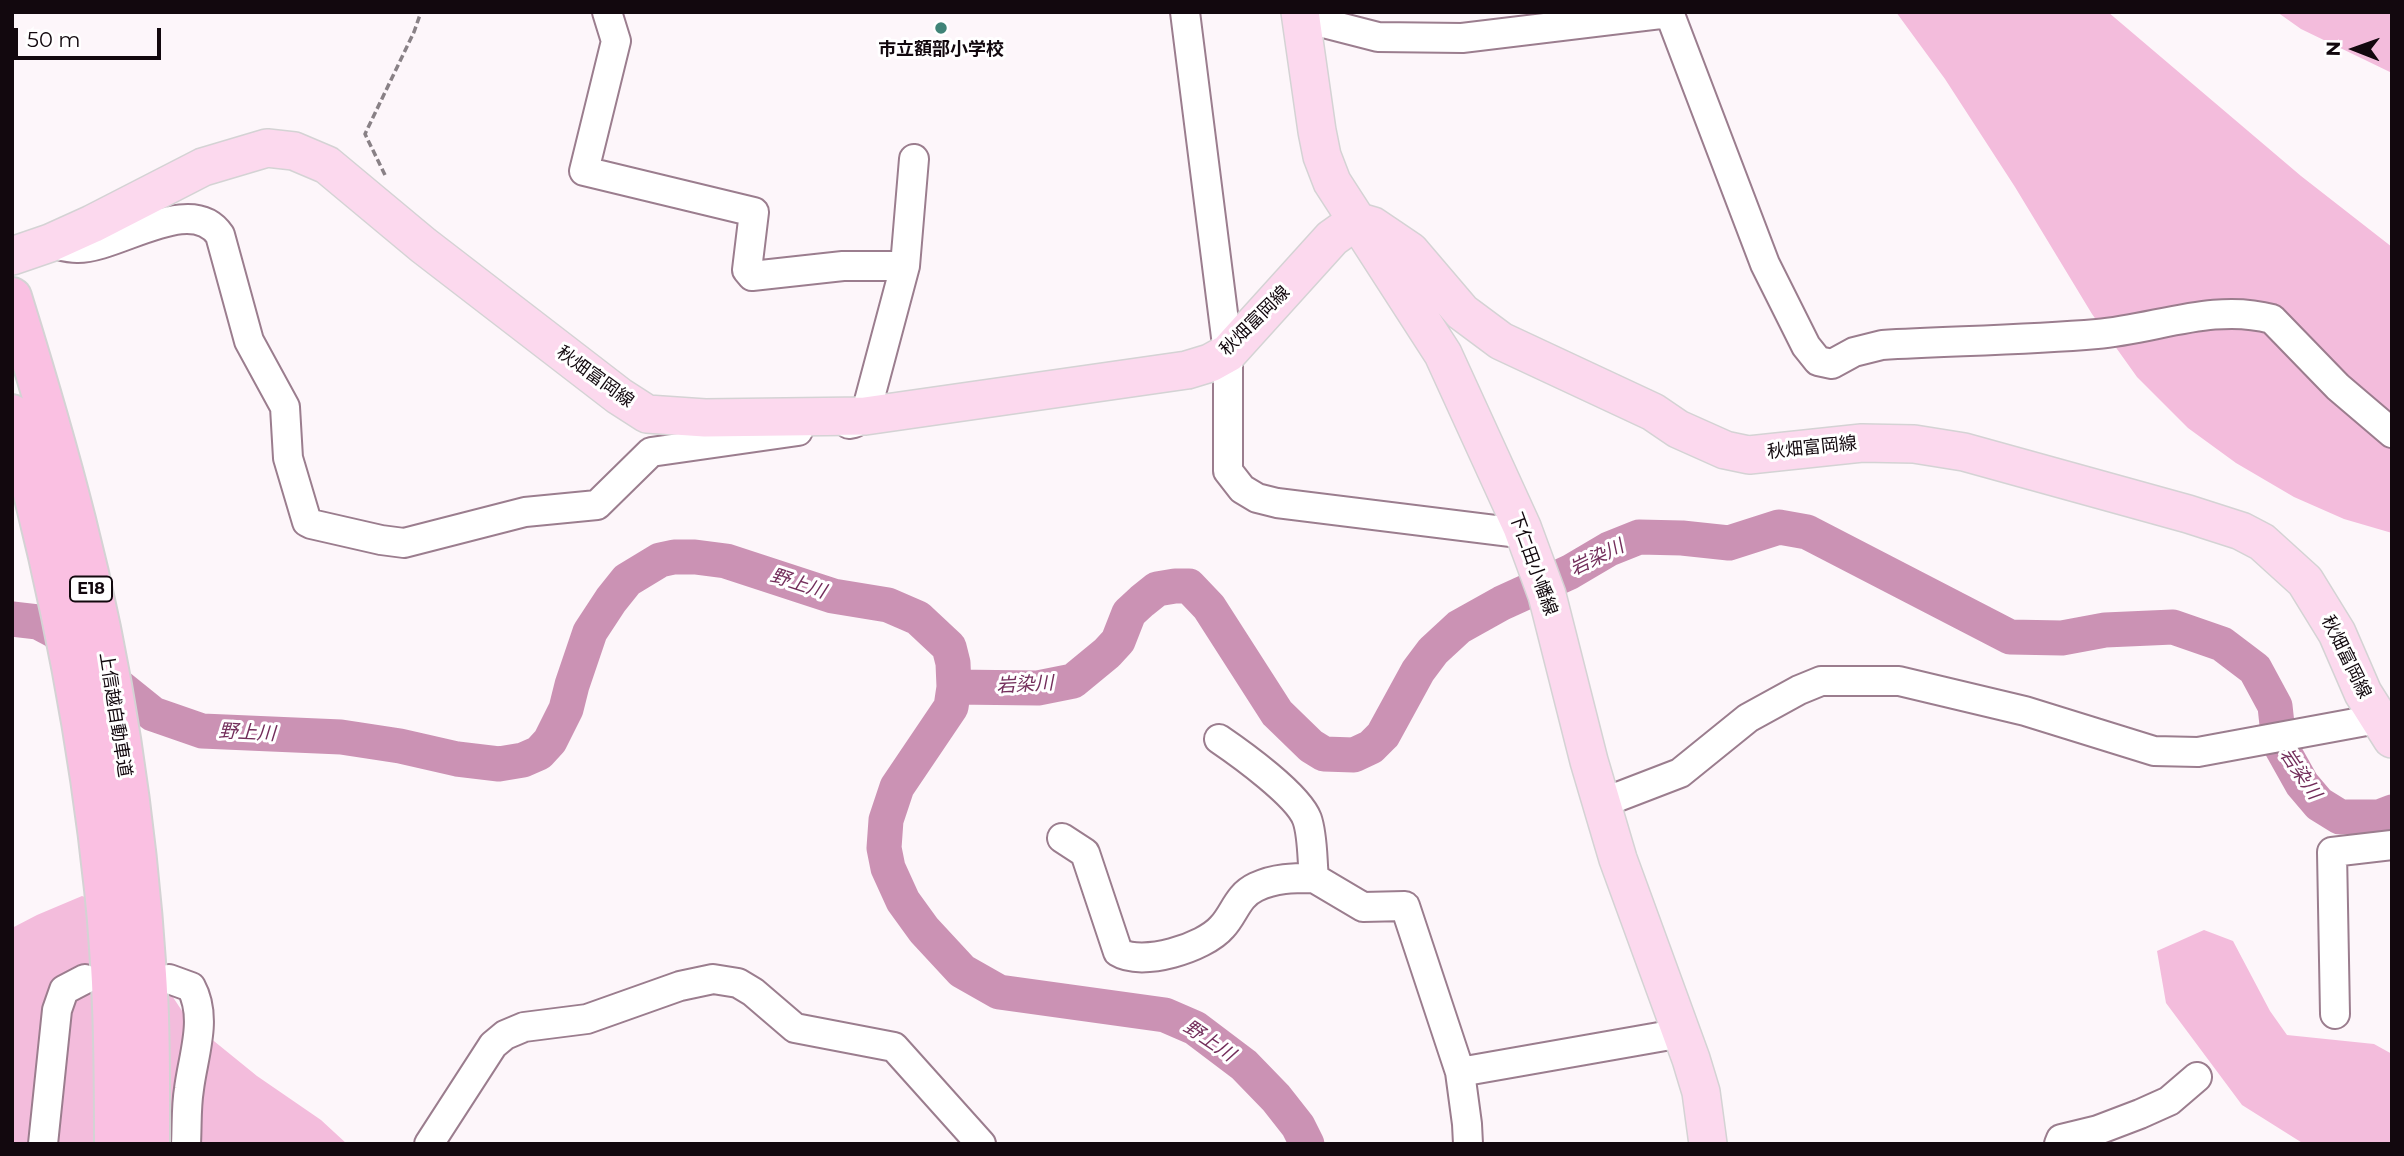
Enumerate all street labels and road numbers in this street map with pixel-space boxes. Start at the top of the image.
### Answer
street label: 秋畑富岡線 [1216,282,1294,360]
street label: 秋畑富岡線 [552,342,638,412]
street label: 秋畑富岡線 [1766,433,1858,463]
street label: 下仁田小幡線 [1504,510,1562,618]
road number: E18 [70,576,112,602]
street label: 秋畑富岡線 [2317,612,2375,702]
street label: 上信越自動車道 [94,651,136,779]

